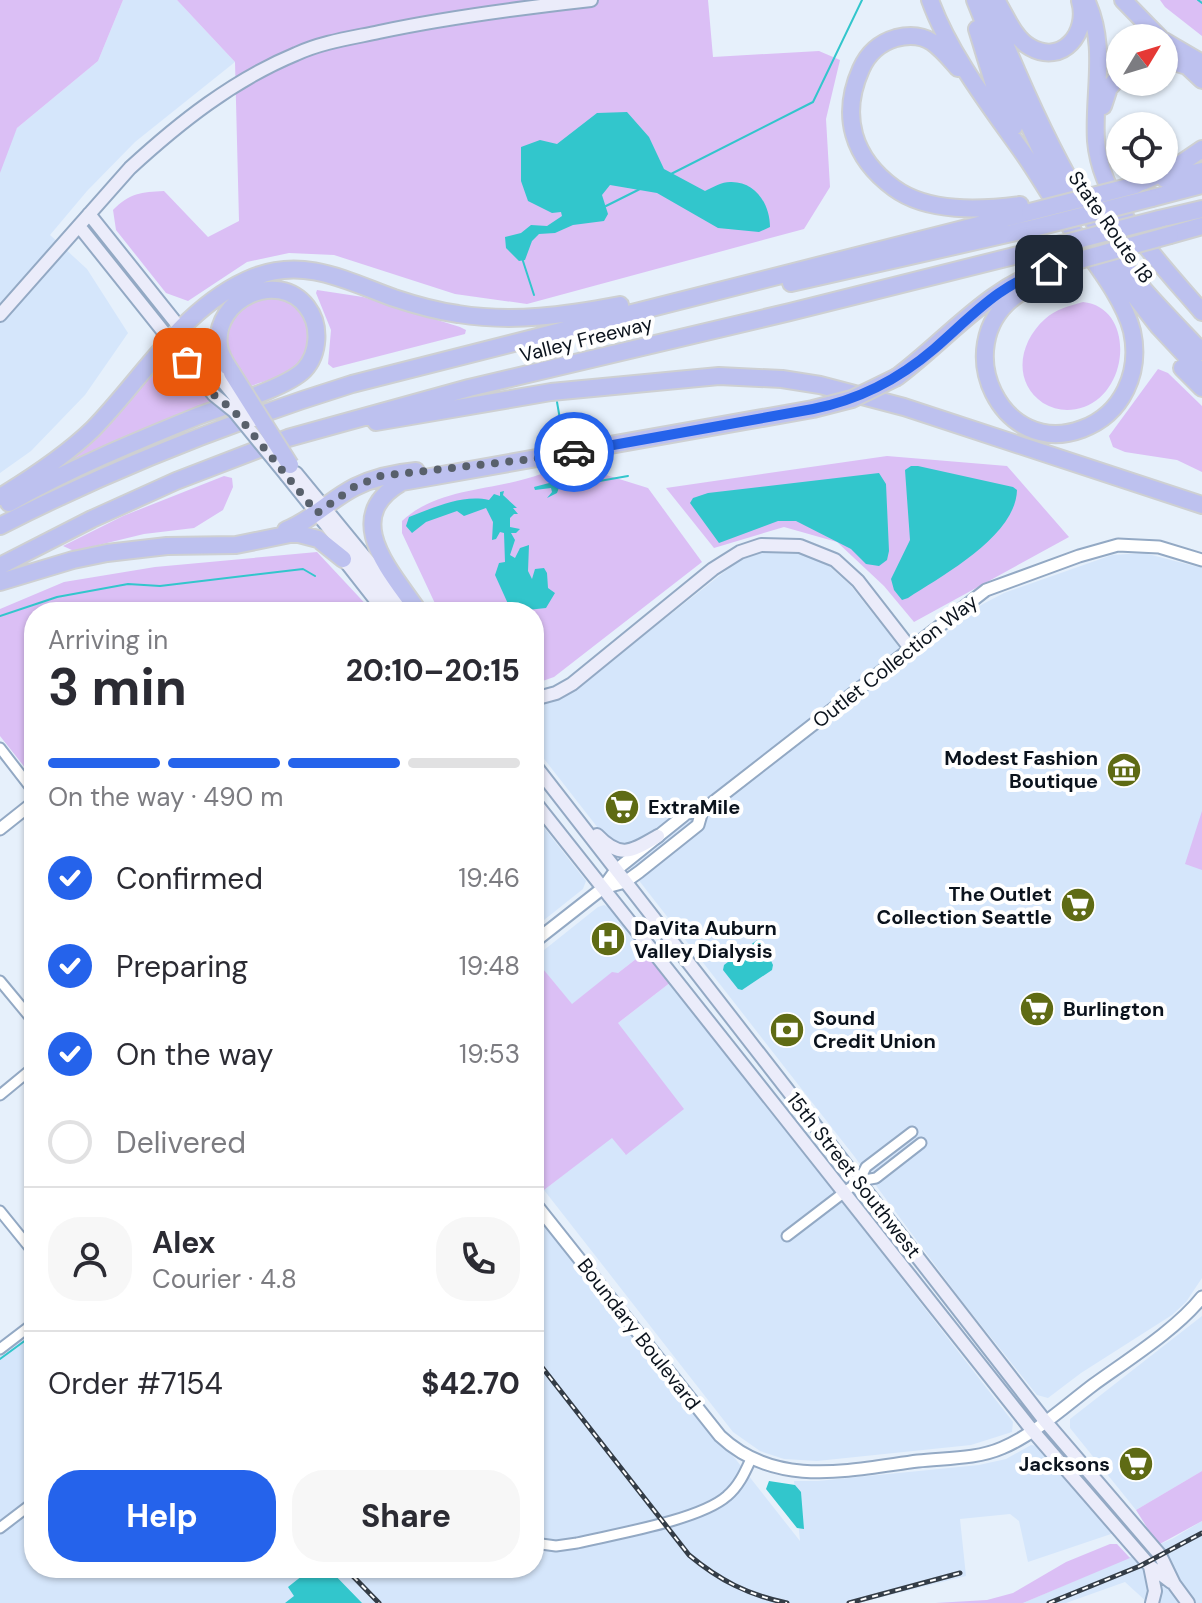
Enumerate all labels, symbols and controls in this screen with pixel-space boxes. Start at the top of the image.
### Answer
north arrow [1106,24,1178,96]
map controls [1106,24,1178,184]
button: locate [1106,112,1178,184]
street label: State Route 18 [1063,166,1159,288]
pin [1015,235,1083,303]
icon: home [1027,247,1071,291]
street label: Valley Freeway [517,310,655,368]
pin [153,328,221,396]
icon: bag [165,340,209,384]
courier [534,412,614,492]
icon: car [552,430,596,474]
street label: Outlet Collection Way [807,588,983,734]
text: Arriving in [48,623,168,657]
text: 20:10–20:15 [346,651,520,690]
text: 3 min [48,653,187,721]
place label: Modest Fashion Boutique [944,745,1098,794]
museum icon: Modest Fashion Boutique [1105,751,1143,789]
text: On the way · 490 m [48,780,283,814]
supermarket icon: ExtraMile [603,788,641,826]
place label: ExtraMile [648,794,740,820]
icon: check [48,856,92,900]
text: Confirmed [116,859,263,898]
text: 19:46 [458,861,520,895]
place label: The Outlet Collection Seattle [876,881,1052,930]
supermarket icon: The Outlet Collection Seattle [1059,886,1097,924]
place label: DaVita Auburn Valley Dialysis [634,915,777,964]
hospital icon: DaVita Auburn Valley Dialysis [589,920,627,958]
icon: check [48,944,92,988]
text: Preparing [116,947,248,986]
text: 19:48 [459,949,520,983]
supermarket icon: Burlington [1018,990,1056,1028]
place label: Burlington [1063,996,1164,1022]
place label: Sound Credit Union [813,1005,936,1054]
bank icon: Sound Credit Union [768,1011,806,1049]
icon: check [48,1032,92,1076]
text: On the way [116,1035,273,1074]
text: 19:53 [459,1037,520,1071]
street label: 15th Street Southwest [781,1087,927,1263]
text: Delivered [116,1123,246,1162]
button: person [48,1217,132,1301]
button: phone [436,1217,520,1301]
text: Alex [152,1223,215,1262]
street label: Boundary Boulevard [572,1253,706,1415]
text: Courier · 4.8 [152,1262,297,1296]
text: Order #7154 [48,1364,223,1403]
text: $42.70 [421,1364,520,1403]
supermarket icon: Jacksons [1117,1445,1155,1483]
place label: Jacksons [1018,1451,1110,1477]
button: Help [48,1470,276,1562]
button: Share [292,1470,520,1562]

